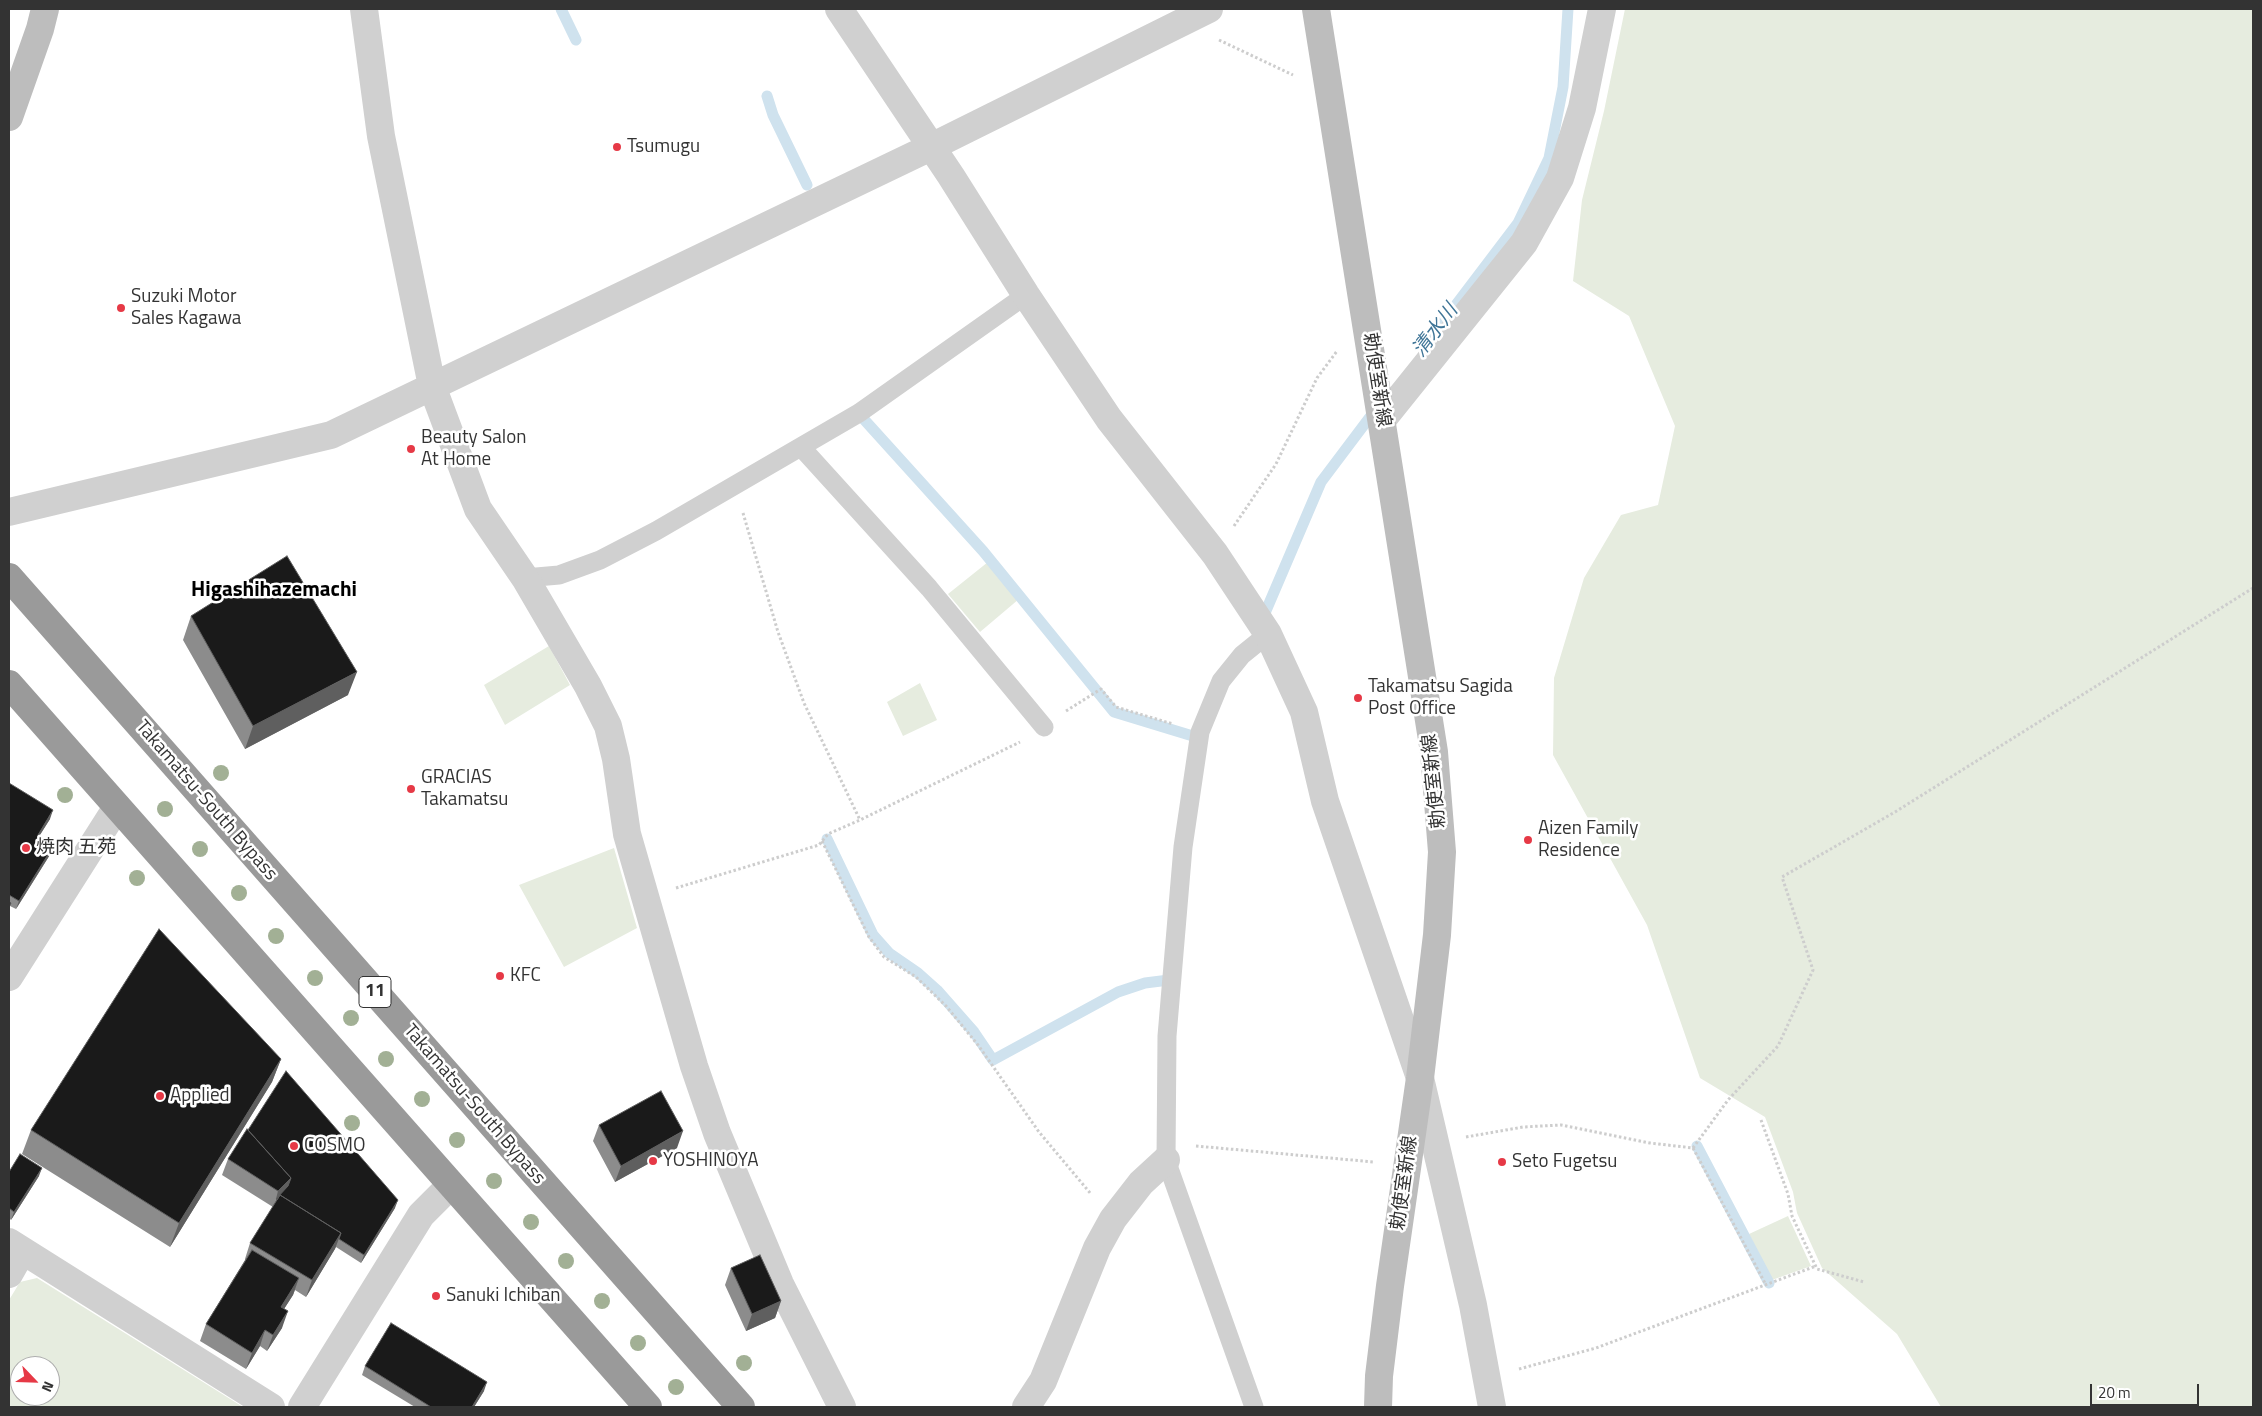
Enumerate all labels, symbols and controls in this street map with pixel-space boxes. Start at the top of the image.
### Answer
place label: Tsumugu [627,136,700,158]
marker: Tsumugu [611,141,623,153]
place label: Suzuki Motor Sales Kagawa [131,286,241,330]
water label: 清水川 [1408,300,1464,362]
marker: Suzuki Motor Sales Kagawa [115,302,127,314]
street label: 勅使室新線 [1357,331,1395,429]
place label: Beauty Salon At Home [421,427,526,471]
marker: Beauty Salon At Home [405,443,417,455]
district label: Higashihazemachi [191,578,357,604]
place label: Takamatsu Sagida Post Office [1368,676,1513,720]
marker: Takamatsu Sagida Post Office [1352,692,1364,704]
street label: Takamatsu-South Bypass [130,716,282,886]
street label: 勅使室新線 [1419,733,1451,829]
place label: GRACIAS Takamatsu [421,767,508,811]
marker: GRACIAS Takamatsu [405,783,417,795]
place label: Aizen Family Residence [1538,818,1639,862]
marker: Aizen Family Residence [1522,834,1534,846]
place label: 焼肉 五苑 [36,837,116,859]
marker: 焼肉 五苑 [20,842,32,854]
place label: KFC [510,965,541,987]
marker: KFC [494,970,506,982]
road number: 11 [359,976,391,1008]
street label: Takamatsu-South Bypass [398,1020,550,1190]
place label: Applied [170,1085,230,1107]
marker: Applied [154,1090,166,1102]
street label: 勅使室新線 [1387,1134,1423,1232]
place label: COSMO [304,1135,365,1157]
marker: COSMO [288,1140,300,1152]
place label: YOSHINOYA [663,1150,758,1172]
place label: Seto Fugetsu [1512,1151,1617,1173]
marker: YOSHINOYA [647,1155,659,1167]
marker: Seto Fugetsu [1496,1156,1508,1168]
place label: Sanuki Ichiban [446,1285,560,1307]
marker: Sanuki Ichiban [430,1290,442,1302]
north arrow [10,1356,60,1406]
scale bar [2092,1374,2201,1406]
text: N [37,1378,60,1396]
text: 20 m [2098,1381,2131,1404]

